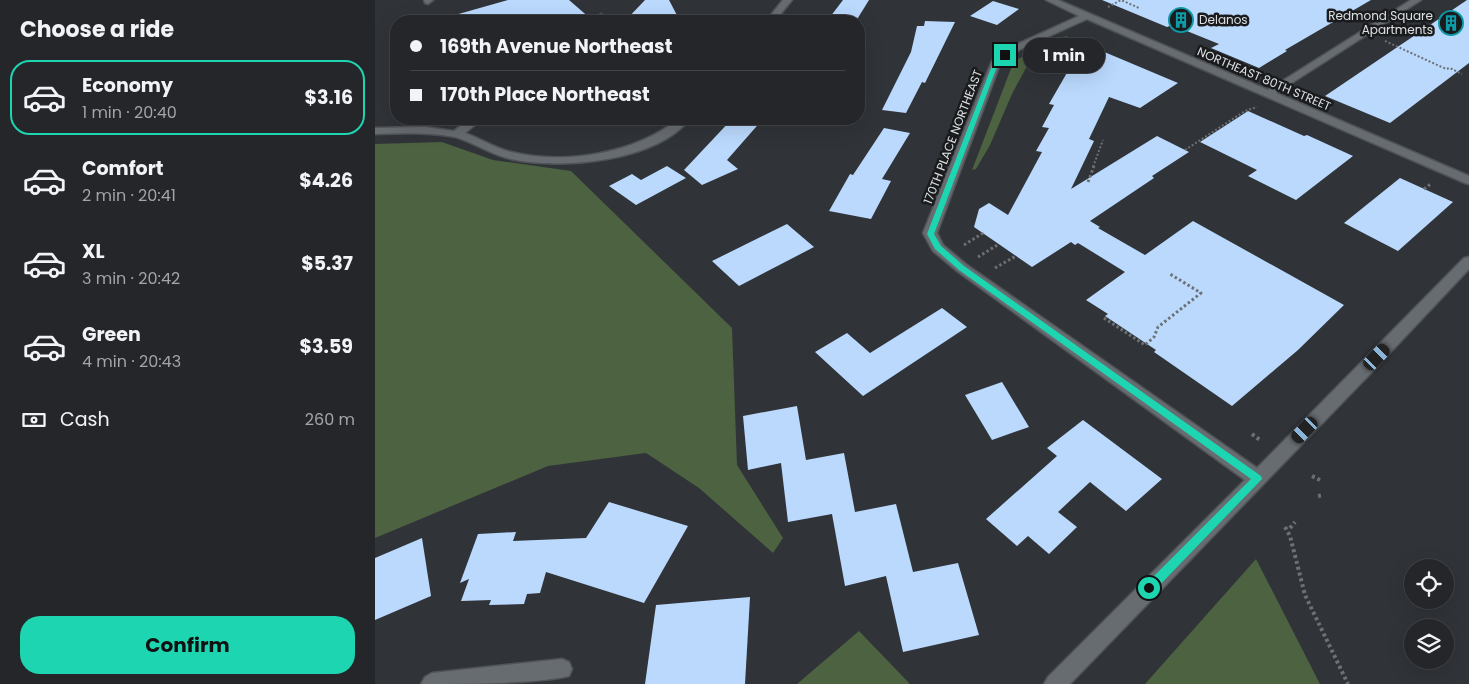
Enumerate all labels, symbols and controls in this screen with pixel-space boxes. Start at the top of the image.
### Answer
building icon: Delanos [1168,7,1194,33]
place label: Redmond Square Apartments [1328,7,1433,38]
building icon: Redmond Square Apartments [1438,10,1464,36]
place label: Delanos [1199,11,1248,28]
text: Choose a ride [20,14,174,45]
text: 169th Avenue Northeast [440,33,672,60]
callout: 1 min [1023,38,1105,72]
street label: NORTHEAST 80TH STREET [1195,43,1334,115]
route end [994,44,1016,66]
text: 1 min [1043,44,1085,67]
street label: 170TH PLACE NORTHEAST [919,67,986,206]
text: Economy [82,72,173,99]
icon: car [22,75,67,120]
text: 170th Place Northeast [440,81,650,108]
text: $3.16 [304,84,353,111]
text: 1 min · 20:40 [82,101,177,124]
text: Comfort [82,155,164,182]
icon: car [22,158,67,203]
text: $4.26 [299,167,353,194]
text: 2 min · 20:41 [82,184,176,207]
text: XL [82,238,105,265]
icon: car [22,241,67,286]
text: $5.37 [301,250,353,277]
text: 3 min · 20:42 [82,267,180,290]
text: Green [82,321,141,348]
icon: car [22,324,67,369]
text: $3.59 [300,333,353,360]
car [1361,341,1392,373]
text: 4 min · 20:43 [82,350,181,373]
icon: cash [20,406,48,434]
text: Cash [60,406,110,433]
text: 260 m [305,408,355,431]
car [1289,414,1320,446]
map controls [1404,559,1454,669]
button: locate [1404,559,1454,609]
route start [1138,577,1160,599]
button: Confirm [20,616,355,674]
button: layers [1404,619,1454,669]

